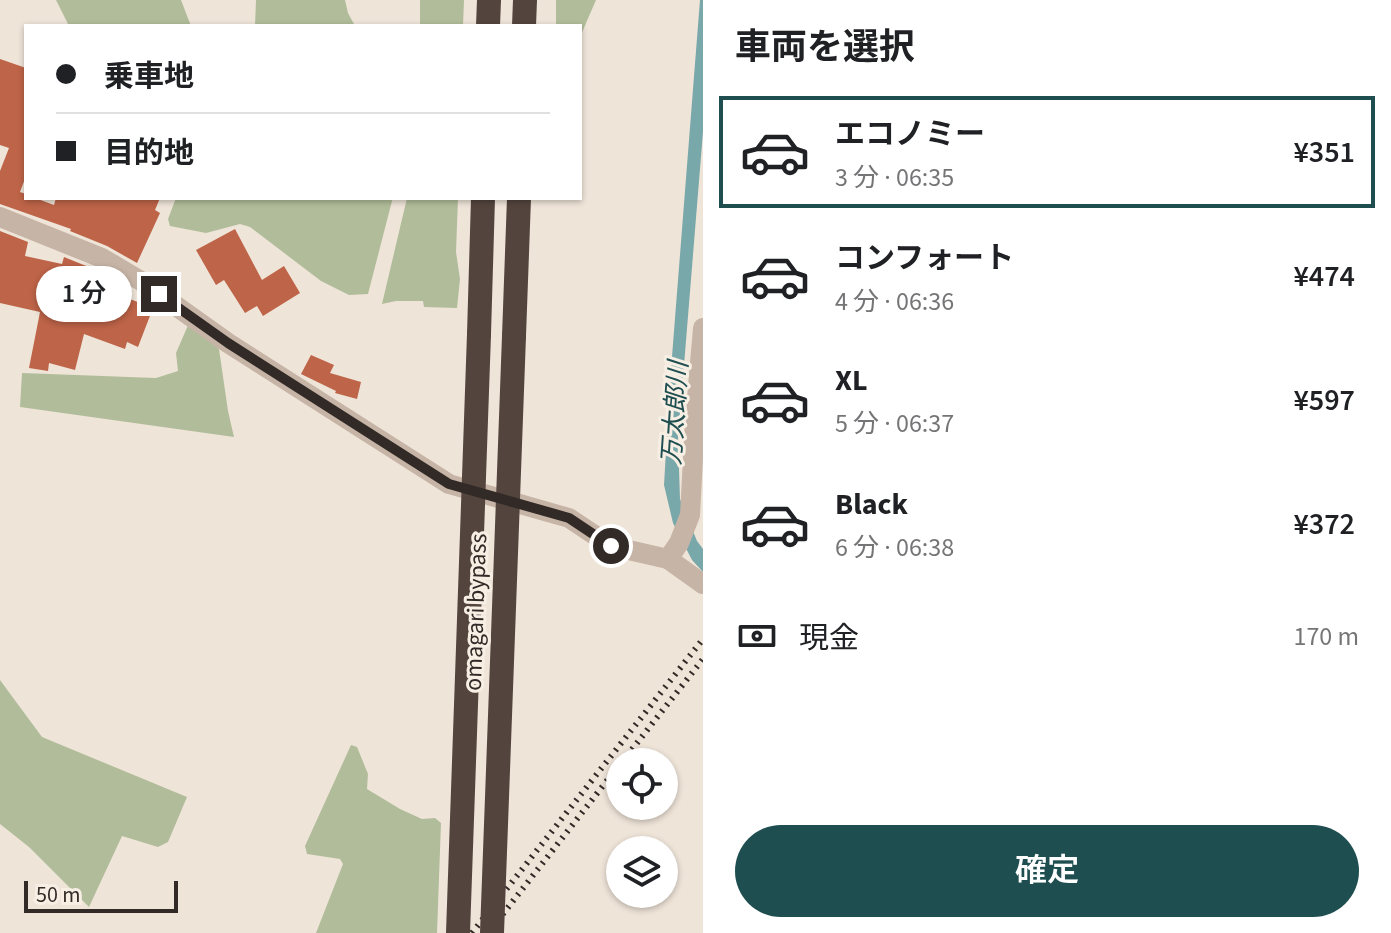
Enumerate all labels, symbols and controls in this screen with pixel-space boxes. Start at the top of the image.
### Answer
text: 車両を選択 [735,22,915,73]
text: 乗車地 [104,55,194,98]
text: エコノミー [835,113,985,156]
icon: car [739,116,811,188]
text: ¥351 [1293,131,1355,174]
text: 目的地 [104,132,194,175]
text: 3 分 · 06:35 [835,159,954,196]
text: コンフォート [835,237,1014,280]
icon: car [739,240,811,312]
text: ¥474 [1293,255,1355,298]
callout: 1 分 [35,266,131,322]
text: 1 分 [62,275,106,312]
route end [141,276,177,312]
text: 4 分 · 06:36 [835,283,954,320]
water label: 万太郎川 [653,357,697,466]
text: XL [835,359,868,402]
icon: car [739,364,811,436]
text: ¥597 [1293,379,1355,422]
text: 5 分 · 06:37 [835,405,954,442]
text: Black [835,483,908,526]
icon: car [739,488,811,560]
text: ¥372 [1293,503,1355,546]
route start [593,528,629,564]
text: 6 分 · 06:38 [835,529,954,566]
street label: omagari bypass [456,533,496,691]
icon: cash [735,614,779,658]
text: 現金 [799,617,859,660]
text: 170 m [1293,618,1359,655]
map controls [606,748,678,908]
button: locate [606,748,678,820]
button: 確定 [735,825,1359,917]
button: layers [606,836,678,908]
scale bar [24,877,178,913]
text: 50 m [36,879,81,911]

